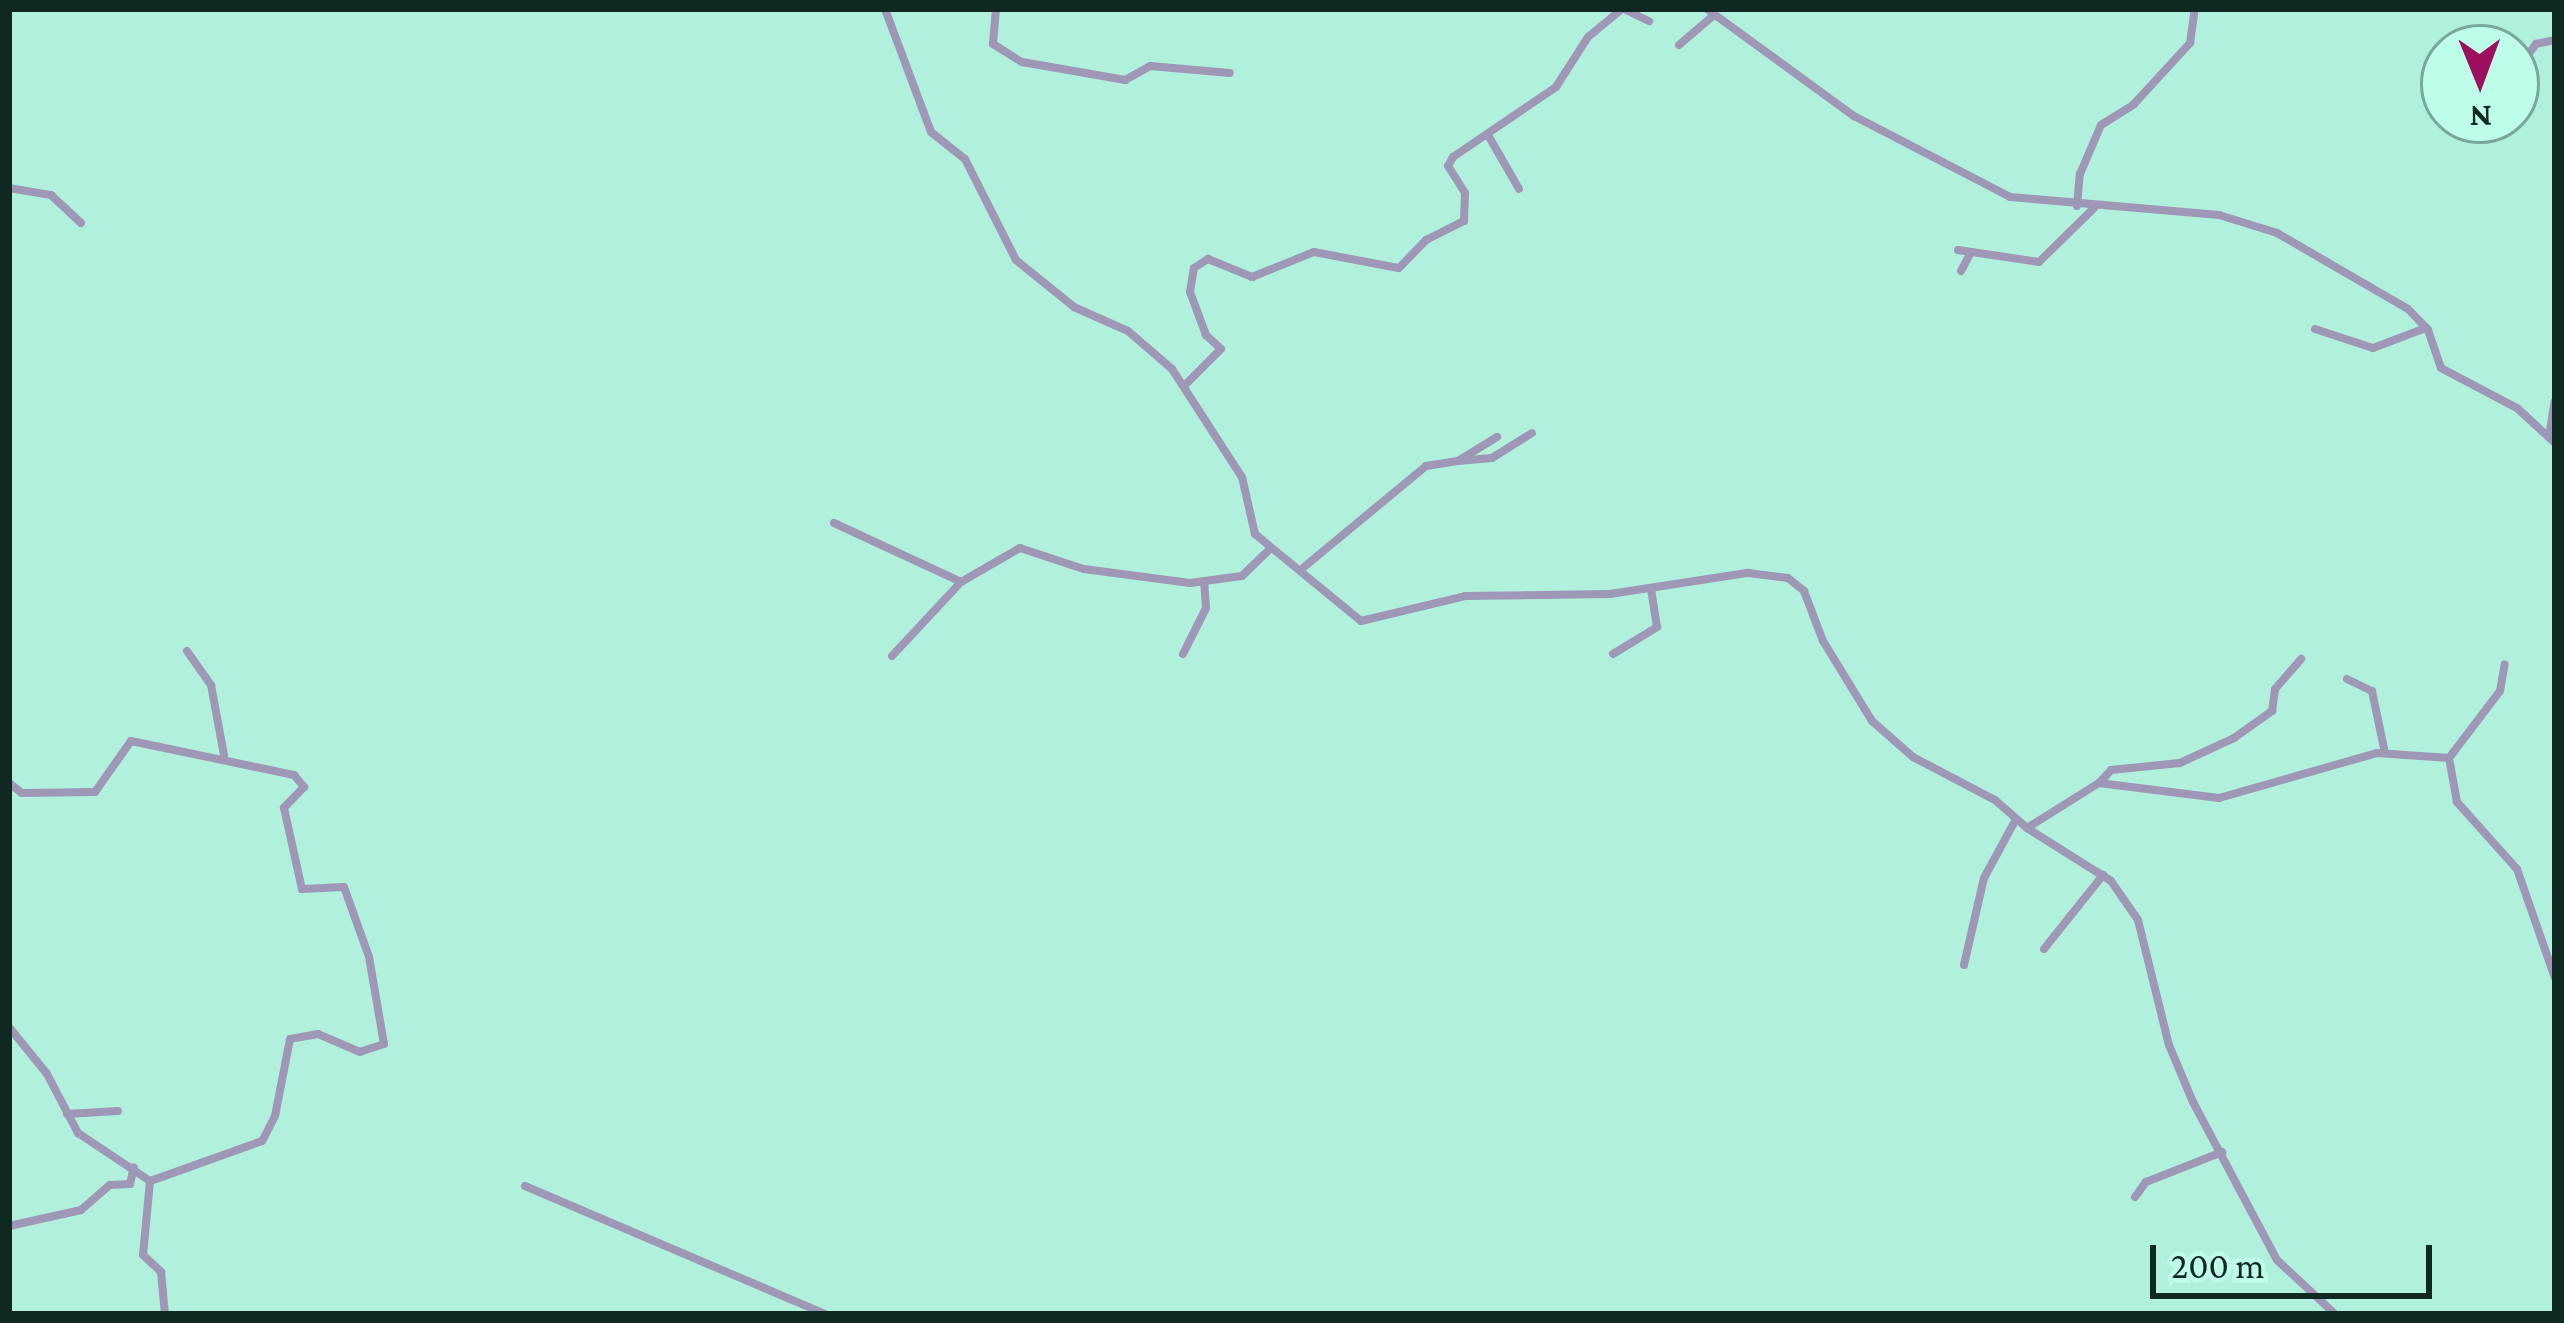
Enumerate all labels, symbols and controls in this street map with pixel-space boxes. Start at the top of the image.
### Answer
north arrow [2420,24,2540,144]
text: N [2469,99,2492,136]
scale bar [2156,1221,2438,1295]
text: 200 m [2171,1246,2265,1286]

